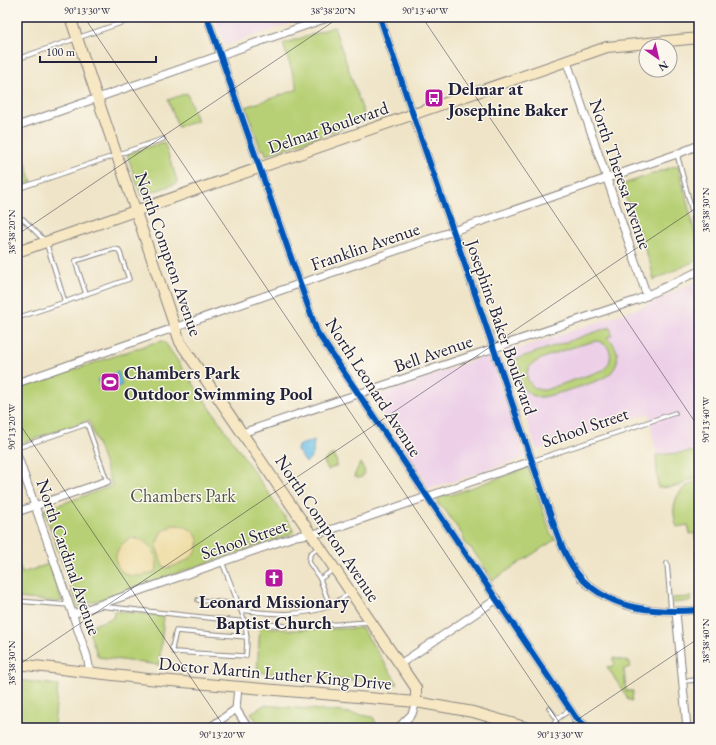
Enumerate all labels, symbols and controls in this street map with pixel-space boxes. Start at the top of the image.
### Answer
text: 90°13'30"W [64,4,111,17]
text: 38°38'20"N [311,4,356,17]
text: 90°13'40"W [402,4,449,17]
scale bar [40,38,156,64]
north arrow [638,38,678,78]
text: 100 m [46,44,76,60]
text: N [656,58,671,75]
place label: Delmar at Josephine Baker [446,77,569,121]
bus stop icon: Delmar at Josephine Baker [423,87,445,109]
street label: Delmar Boulevard [265,95,392,158]
street label: North Theresa Avenue [585,96,657,252]
street label: North Compton Avenue [130,169,208,339]
text: 38°38'30"N [699,187,712,232]
text: 38°38'20"N [5,209,18,254]
street label: Franklin Avenue [307,217,423,275]
street label: Josephine Baker Boulevard [461,234,543,418]
street label: North Leonard Avenue [321,313,427,461]
street label: Bell Avenue [391,329,475,377]
place label: Chambers Park Outdoor Swimming Pool [124,361,313,405]
sports icon: Chambers Park Outdoor Swimming Pool [99,371,121,393]
text: 90°13'40"W [699,396,712,443]
street label: School Street [539,401,632,453]
text: 90°13'20"W [5,403,18,450]
street label: North Compton Avenue [270,450,386,606]
street label: North Cardinal Avenue [32,476,106,638]
park label: Chambers Park [130,484,236,507]
street label: School Street [198,513,291,565]
church icon: Leonard Missionary Baptist Church [263,567,285,589]
place label: Leonard Missionary Baptist Church [199,590,349,634]
text: 38°38'40"N [699,618,712,663]
text: 38°38'30"N [5,640,18,685]
street label: Doctor Martin Luther King Drive [158,651,392,695]
text: 90°13'20"W [199,728,246,741]
text: 90°13'30"W [537,728,584,741]

